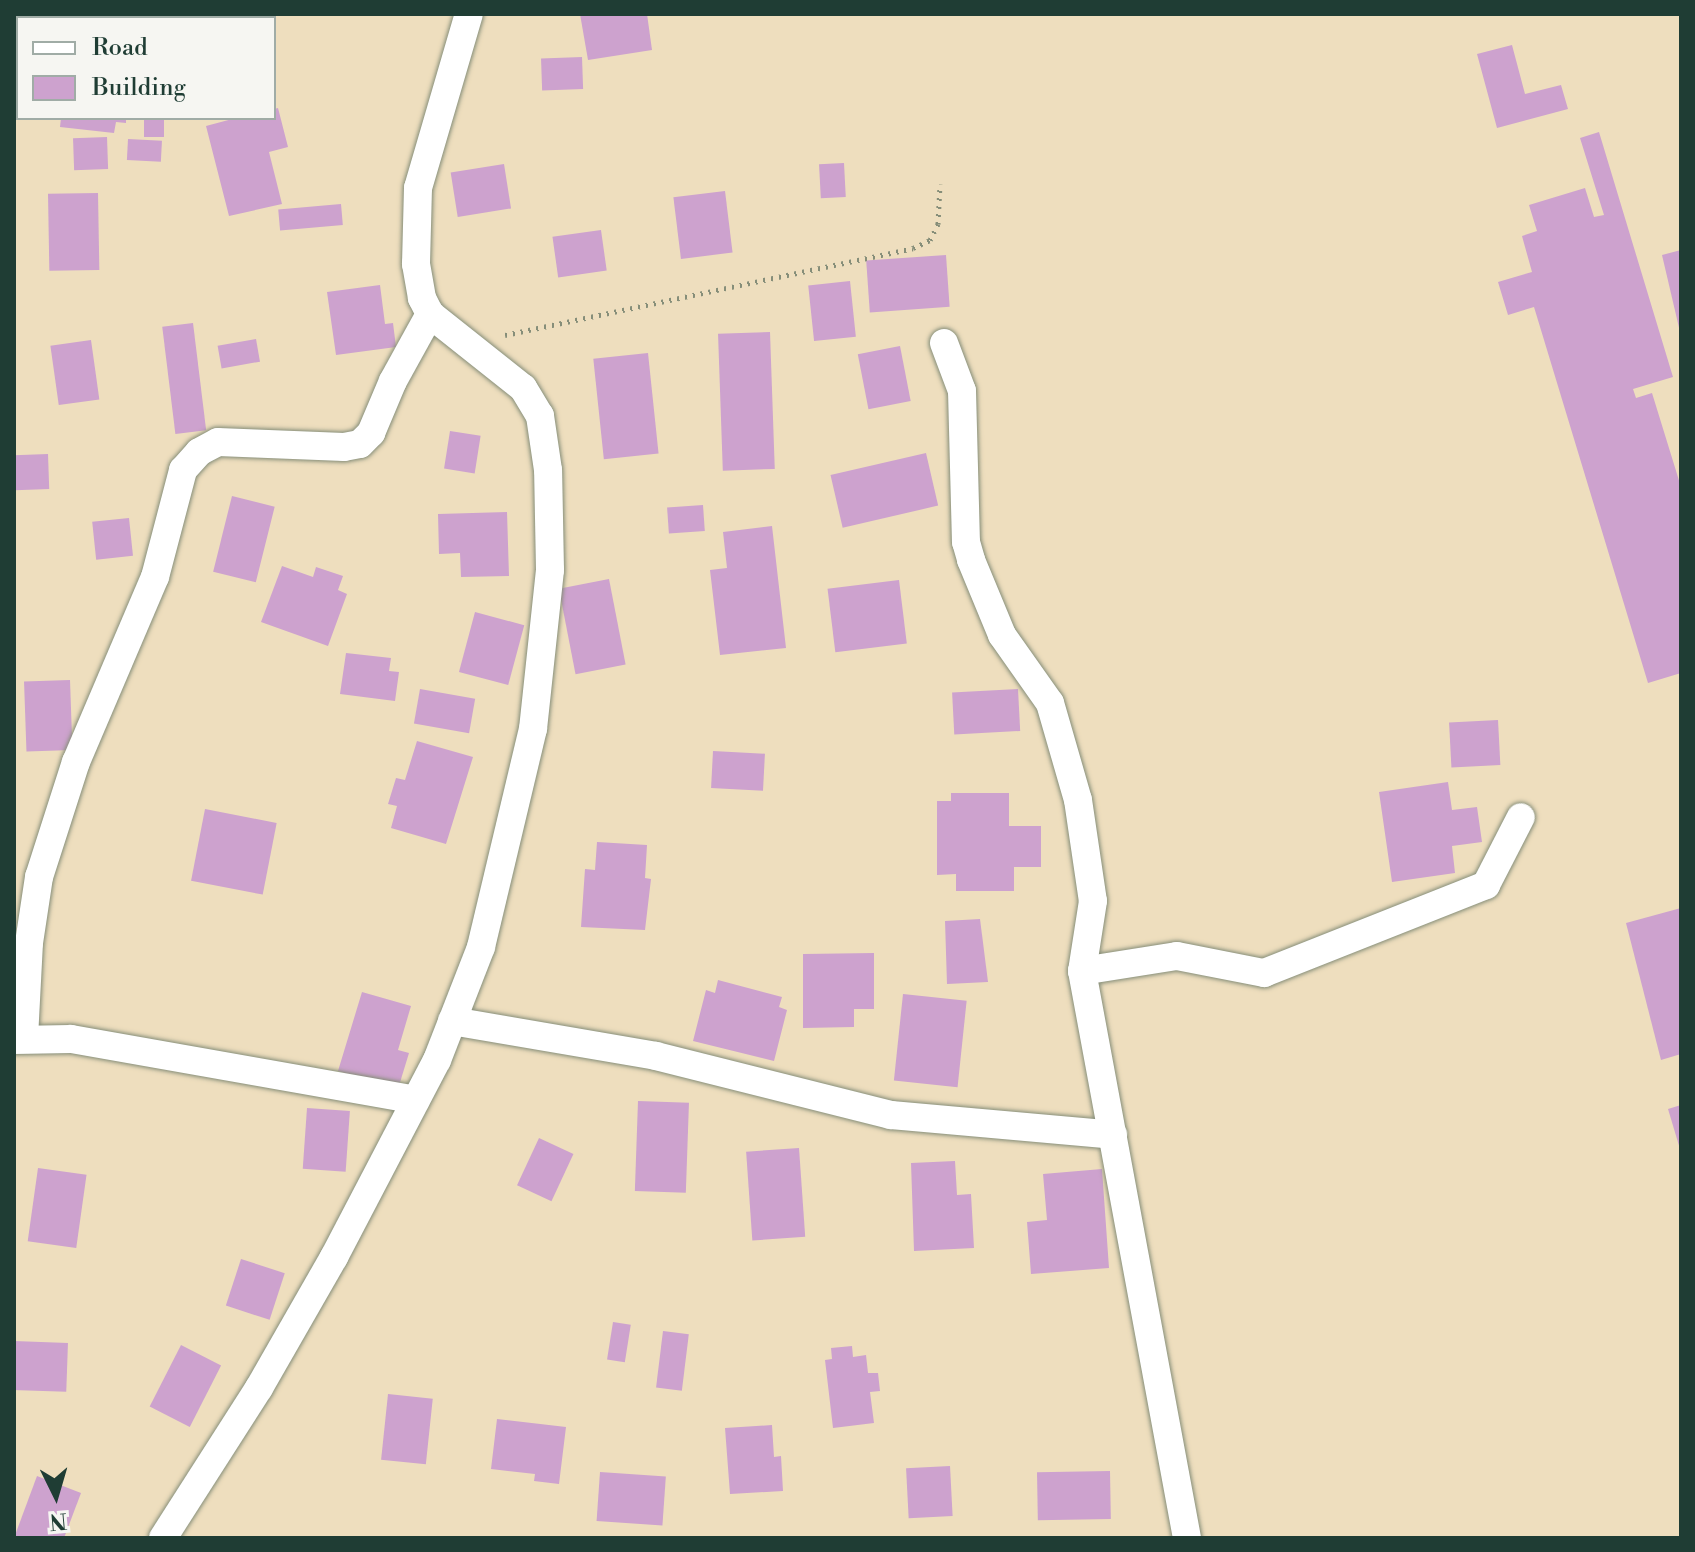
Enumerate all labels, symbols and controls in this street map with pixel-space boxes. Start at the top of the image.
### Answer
legend [16,16,276,120]
text: Road [92,33,148,63]
text: Building [92,73,186,103]
north arrow [16,1456,96,1536]
text: N [48,1506,68,1535]

